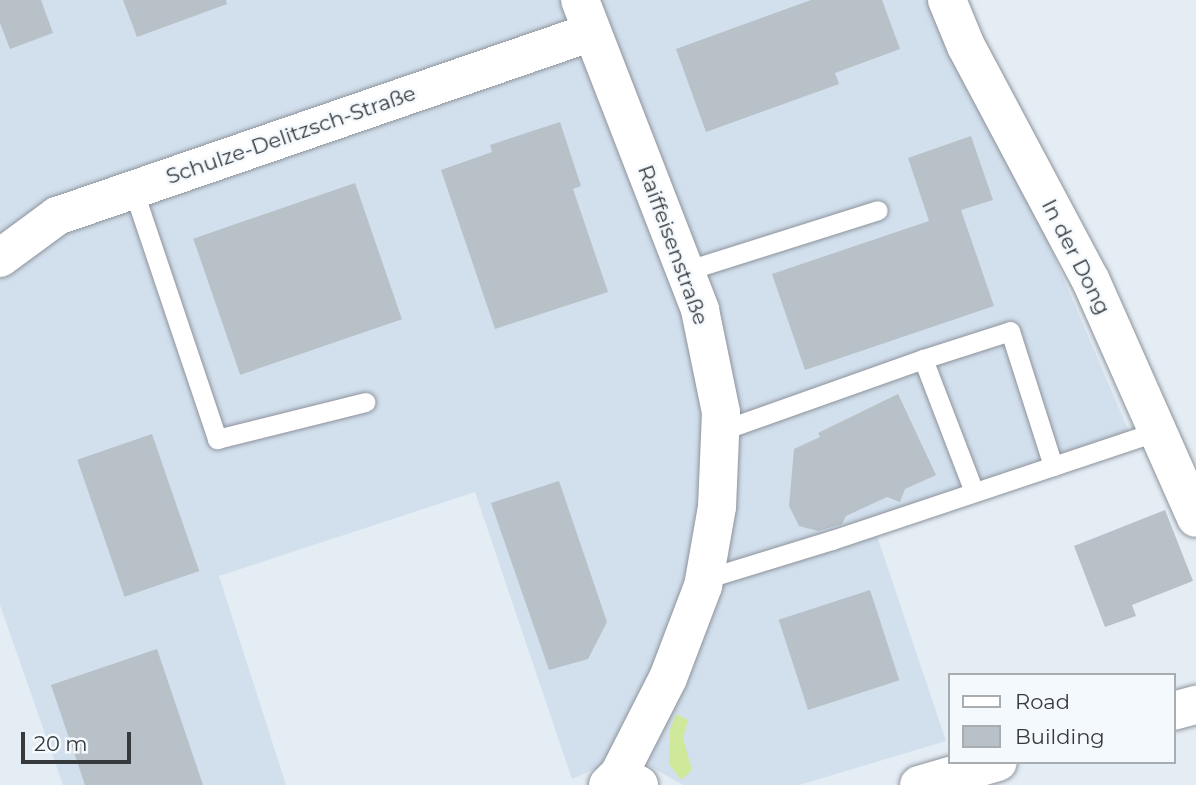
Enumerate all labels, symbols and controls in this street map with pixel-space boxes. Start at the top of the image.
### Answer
street label: Schulze-Delitzsch-Straße [163,80,419,190]
street label: Raiffeisenstraße [632,162,714,328]
street label: In der Dong [1036,195,1116,319]
legend [948,673,1175,764]
text: Road [1015,689,1070,714]
scale bar [24,718,135,762]
text: Building [1015,724,1105,749]
text: 20 m [34,731,88,756]

